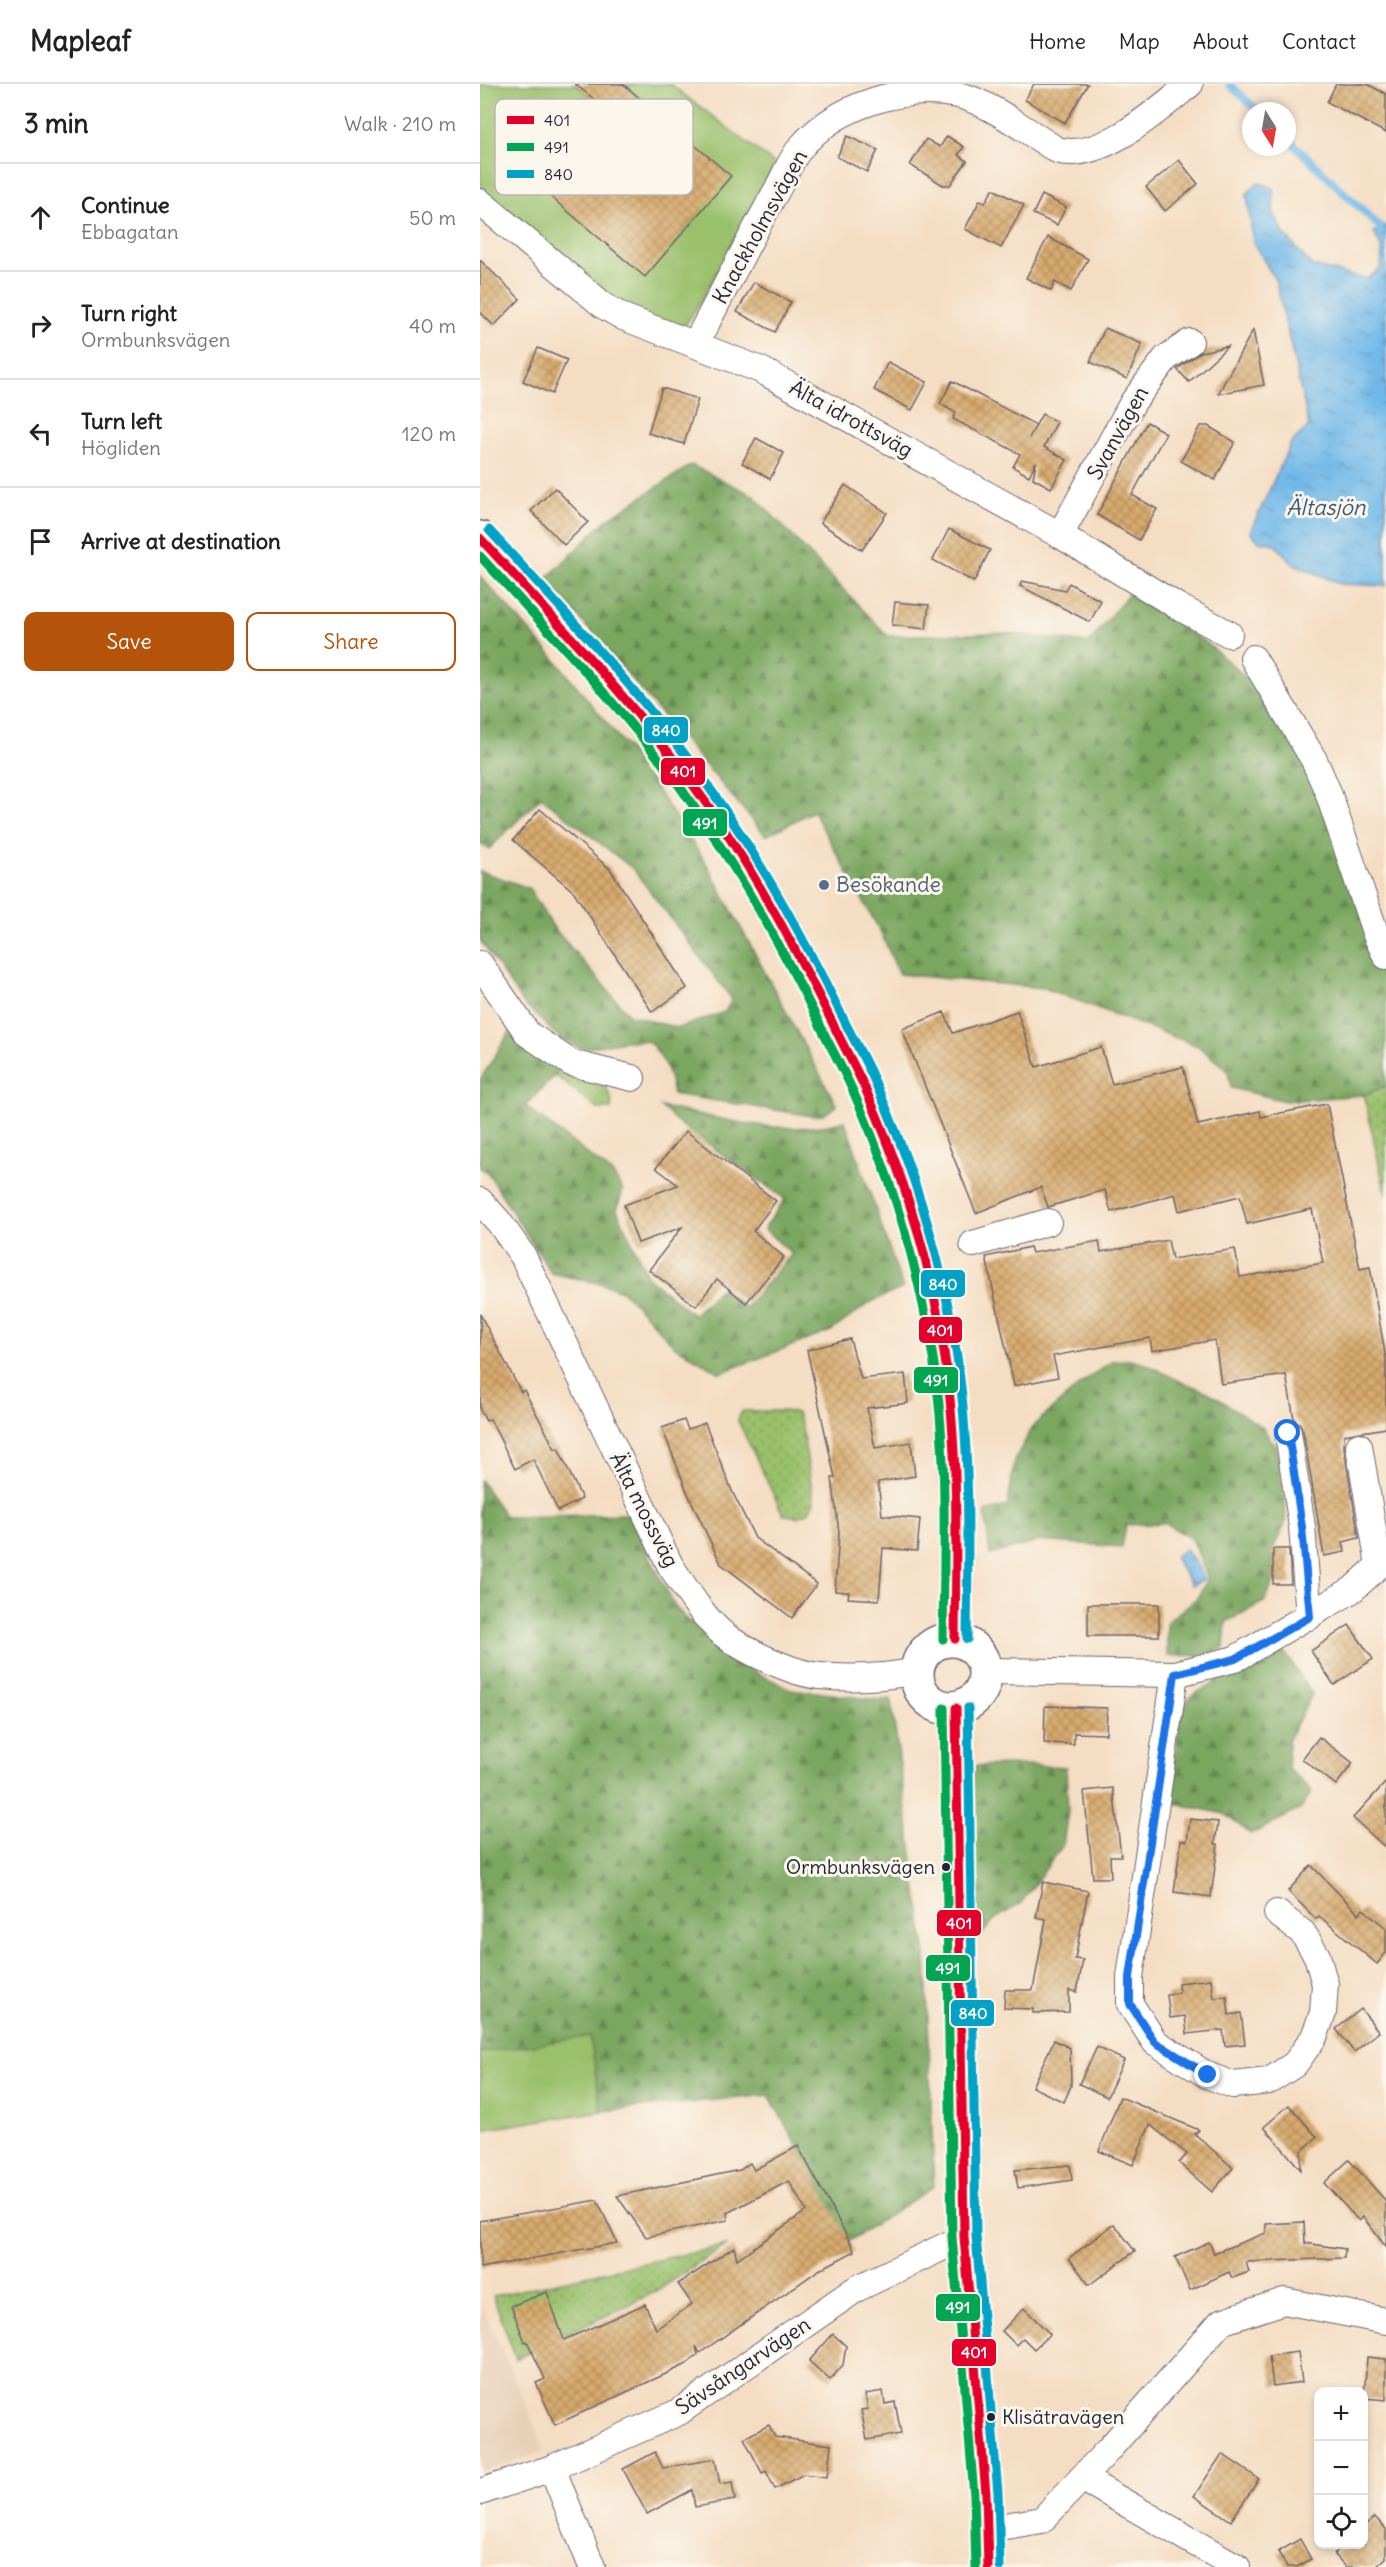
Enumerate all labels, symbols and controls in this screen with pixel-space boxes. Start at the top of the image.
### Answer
text: Mapleaf [30,23,131,59]
text: Home [1029,28,1086,55]
text: Map [1119,28,1160,55]
text: About [1193,28,1249,55]
text: Contact [1282,28,1356,55]
legend [495,99,693,195]
north arrow [1242,102,1296,156]
text: 3 min [24,107,89,140]
text: 401 [544,110,570,130]
text: Walk · 210 m [344,111,456,136]
text: 491 [544,137,569,157]
street label: Knackholmsvägen [706,145,813,309]
text: 840 [544,164,573,184]
text: Continue [81,191,170,219]
icon: ahead [24,201,57,234]
text: 50 m [409,205,456,230]
text: Ebbagatan [81,219,179,244]
text: Turn right [81,299,177,327]
icon: right [24,309,57,342]
text: 40 m [409,313,456,338]
text: Ormbunksvägen [81,327,230,352]
street label: Älta idrottsväg [785,374,918,464]
street label: Svanvägen [1081,381,1154,484]
text: Turn left [81,407,162,435]
icon: left [24,417,57,450]
text: 120 m [402,421,456,446]
text: Högliden [81,435,161,460]
water label: Ältasjön [1286,493,1367,521]
icon: arrive [24,525,57,558]
text: Arrive at destination [81,527,281,555]
button: Save [24,612,234,671]
button: Share [246,612,456,671]
line badge: 840 [643,716,689,744]
text: 840 [652,720,681,740]
line badge: 401 [660,757,706,786]
text: 401 [670,761,696,781]
line badge: 491 [682,808,728,837]
text: 491 [693,813,717,833]
place label: Besökande [836,871,941,898]
marker: Besökande [817,878,831,892]
line badge: 840 [920,1269,966,1298]
text: 840 [929,1274,958,1294]
line badge: 401 [918,1316,963,1344]
text: 401 [927,1320,953,1340]
line badge: 491 [913,1366,959,1394]
text: 491 [924,1370,948,1390]
route start [1274,1419,1300,1445]
street label: Älta mossväg [604,1448,685,1572]
place label: Ormbunksvägen [786,1854,935,1879]
marker: Ormbunksvägen [940,1861,952,1873]
line badge: 401 [936,1909,982,1937]
text: 401 [946,1913,972,1933]
line badge: 491 [925,1954,971,1982]
text: 491 [936,1958,960,1978]
line badge: 840 [950,1999,995,2027]
text: 840 [959,2003,988,2023]
route end [1194,2061,1220,2087]
line badge: 491 [935,2293,981,2322]
text: 491 [946,2297,970,2317]
street label: Sävsångarvägen [670,2310,815,2421]
line badge: 401 [951,2338,997,2367]
text: 401 [961,2342,987,2362]
map controls [1314,2387,1368,2549]
button: + [1314,2387,1368,2441]
place label: Klisätravägen [1002,2404,1124,2429]
marker: Klisätravägen [985,2411,997,2423]
button: − [1314,2441,1368,2495]
button: locate [1314,2495,1368,2549]

